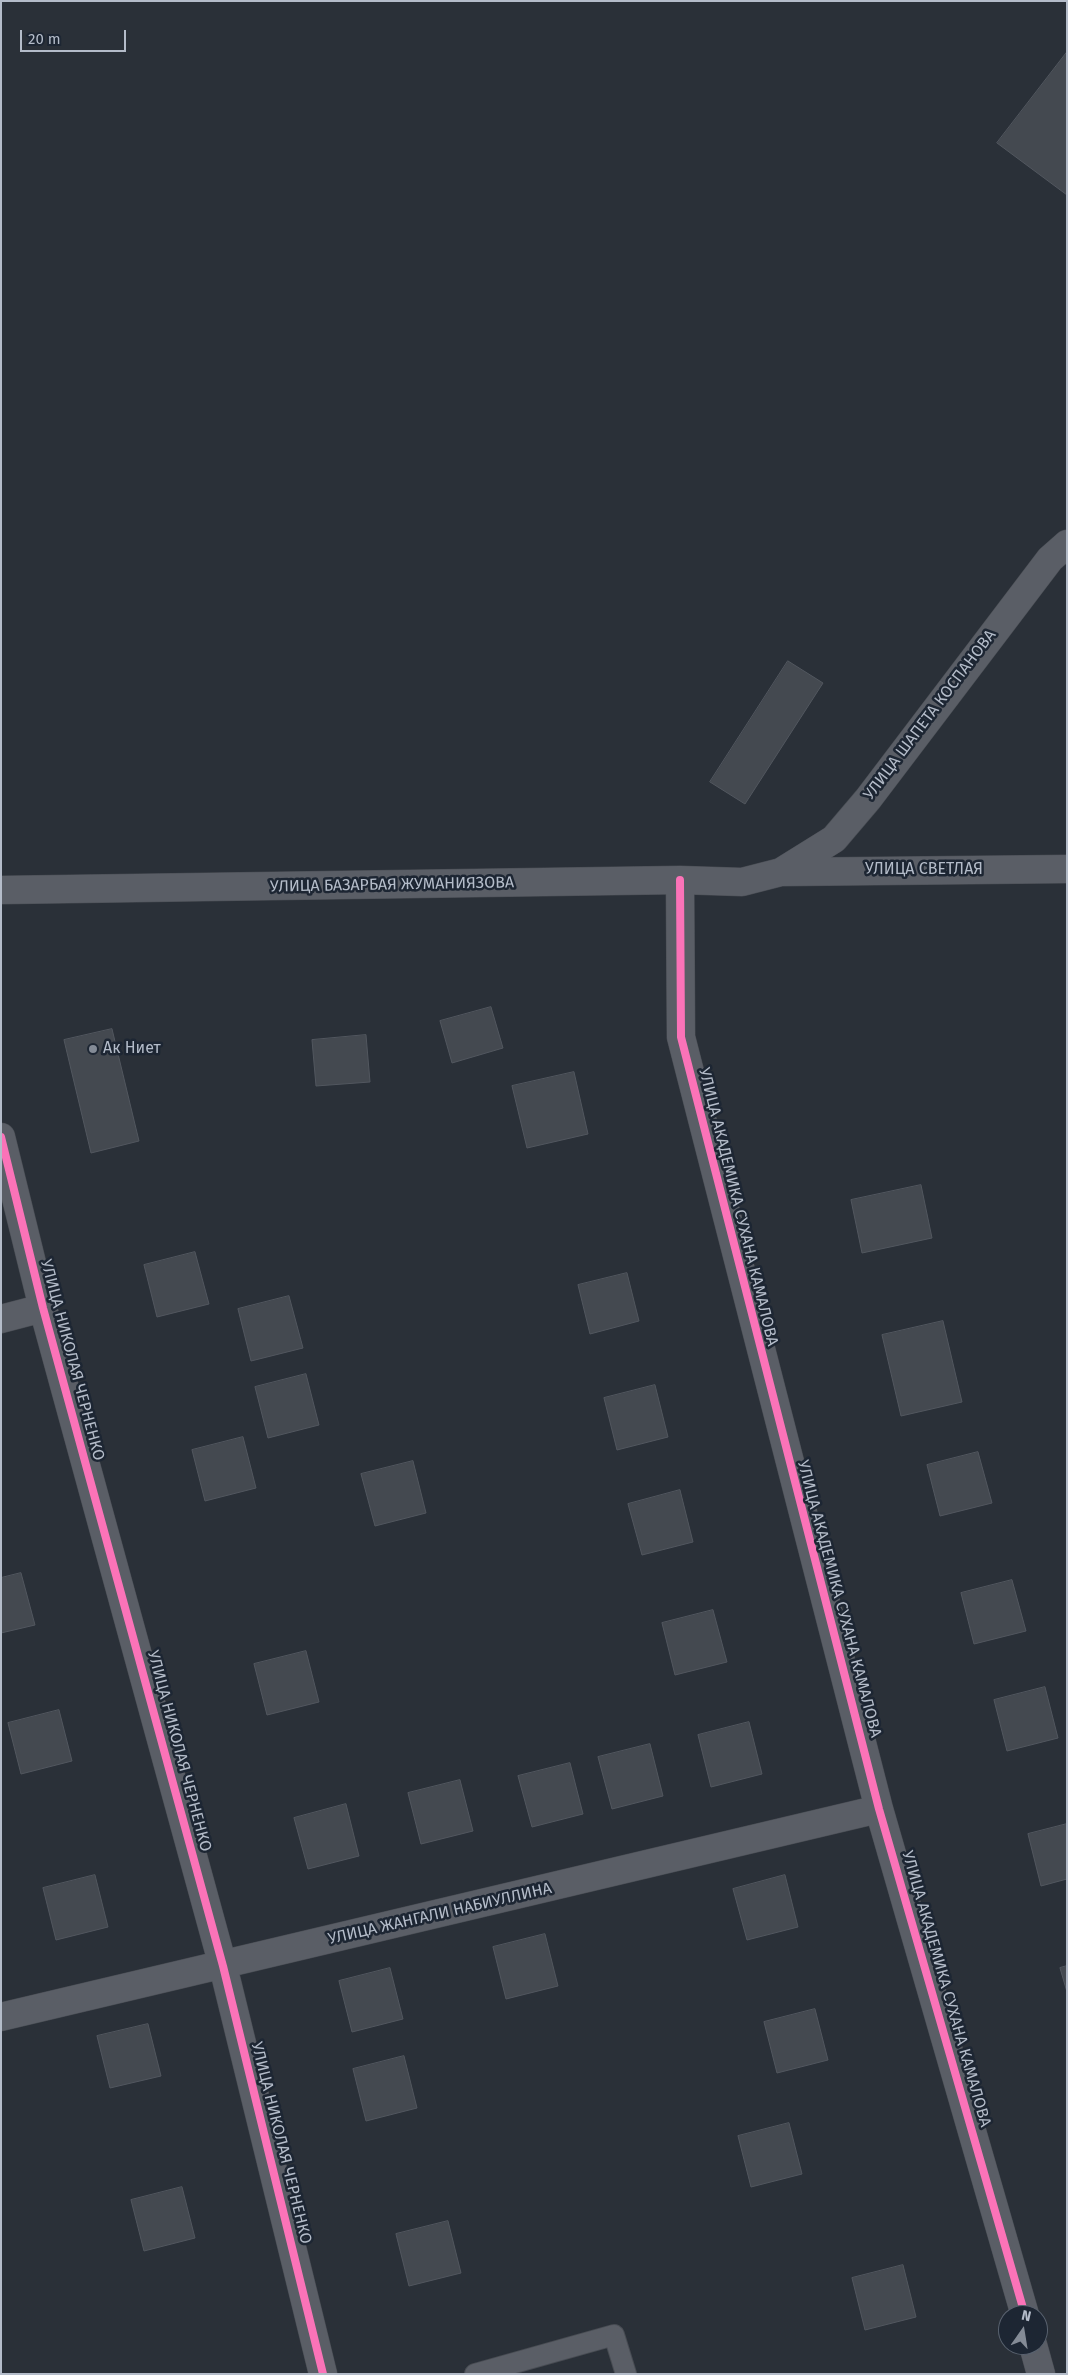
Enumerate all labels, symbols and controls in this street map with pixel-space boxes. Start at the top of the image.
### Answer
scale bar [22,20,129,52]
text: 20 m [28,30,61,48]
street label: УЛИЦА ШАПЕТА КОСПАНОВА [860,626,1000,804]
street label: УЛИЦА СВЕТЛАЯ [865,860,983,880]
street label: УЛИЦА БАЗАРБАЯ ЖУМАНИЯЗОВА [270,873,514,897]
place label: Ак Ниет [103,1039,161,1059]
marker: Ак Ниет [87,1043,99,1055]
street label: УЛИЦА АКАДЕМИКА СУХАНА КАМАЛОВА [694,1066,782,1348]
street label: УЛИЦА НИКОЛАЯ ЧЕРНЕНКО [36,1257,108,1463]
street label: УЛИЦА АКАДЕМИКА СУХАНА КАМАЛОВА [793,1458,885,1740]
street label: УЛИЦА НИКОЛАЯ ЧЕРНЕНКО [143,1648,215,1854]
street label: УЛИЦА АКАДЕМИКА СУХАНА КАМАЛОВА [897,1849,995,2129]
street label: УЛИЦА ЖАНГАЛИ НАБИУЛЛИНА [326,1879,554,1949]
street label: УЛИЦА НИКОЛАЯ ЧЕРНЕНКО [247,2040,315,2246]
north arrow [998,2305,1048,2355]
text: N [1020,2307,1033,2325]

